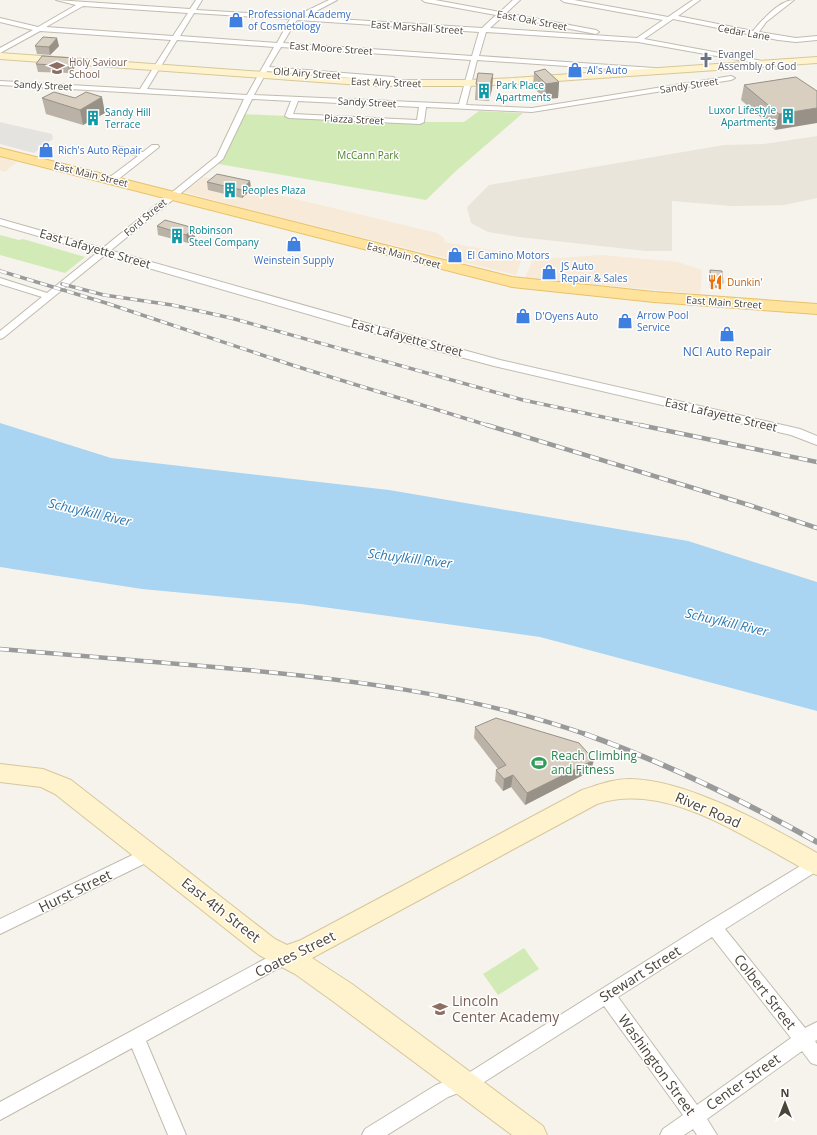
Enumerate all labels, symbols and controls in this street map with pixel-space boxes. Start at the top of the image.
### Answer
street label: East Oak Street [496,6,569,34]
place label: Professional Academy of Cosmetology [248,7,352,33]
shop icon: Professional Academy of Cosmetology [227,11,245,29]
street label: East Marshall Street [370,17,464,37]
street label: Cedar Lane [717,21,772,44]
street label: East Moore Street [289,38,373,58]
place label: Evangel Assembly of God [718,47,796,73]
church icon: Evangel Assembly of God [697,51,715,69]
place label: Holy Saviour School [69,55,127,81]
school or university icon: Holy Saviour School [48,59,66,77]
shop icon: Al's Auto [566,61,584,79]
place label: Al's Auto [587,63,627,77]
street label: Old Airy Street [273,64,342,82]
street label: Sandy Street [659,73,720,97]
street label: East Airy Street [351,74,422,90]
street label: Sandy Street [13,76,73,94]
place label: Park Place Apartments [496,78,551,104]
building icon: Park Place Apartments [475,82,493,100]
street label: Sandy Street [337,93,397,111]
place label: Luxor Lifestyle Apartments [709,103,776,129]
place label: Sandy Hill Terrace [105,105,151,131]
building icon: Luxor Lifestyle Apartments [779,107,797,125]
building icon: Sandy Hill Terrace [84,109,102,127]
street label: Piazza Street [324,110,385,128]
shop icon: Rich's Auto Repair [37,141,55,159]
place label: Rich's Auto Repair [58,143,142,157]
park label: McCann Park [337,148,399,162]
street label: East Main Street [53,158,130,190]
building icon: Peoples Plaza [221,181,239,199]
place label: Peoples Plaza [242,183,306,197]
street label: Ford Street [121,195,170,239]
place label: Robinson Steel Company [189,223,260,249]
street label: East Lafayette Street [38,225,153,273]
building icon: Robinson Steel Company [168,227,186,245]
shop icon: Weinstein Supply [285,235,303,253]
street label: East Main Street [366,238,443,272]
shop icon: El Camino Motors [446,246,464,264]
place label: El Camino Motors [467,248,550,262]
place label: Weinstein Supply [254,253,335,267]
place label: JS Auto Repair & Sales [560,259,628,285]
shop icon: JS Auto Repair & Sales [540,263,558,281]
restaurant icon: Dunkin' [706,273,724,291]
place label: Dunkin' [727,275,763,289]
street label: East Main Street [686,292,763,312]
shop icon: D'Oyens Auto [514,307,532,325]
place label: Arrow Pool Service [637,308,688,334]
place label: D'Oyens Auto [535,309,598,323]
shop icon: Arrow Pool Service [616,312,634,330]
street label: East Lafayette Street [350,314,465,361]
shop icon: NCI Auto Repair [718,325,736,343]
place label: NCI Auto Repair [683,343,771,360]
street label: East Lafayette Street [663,393,779,436]
water label: Schuylkill River [47,494,134,530]
water label: Schuylkill River [367,544,454,572]
water label: Schuylkill River [684,604,771,640]
place label: Reach Climbing and Fitness [551,747,637,778]
sports icon: Reach Climbing and Fitness [530,754,548,772]
street label: River Road [672,787,744,832]
street label: Hurst Street [35,865,114,916]
street label: East 4th Street [178,873,265,946]
street label: Coates Street [251,926,338,981]
street label: Stewart Street [595,941,684,1006]
street label: Colbert Street [730,950,801,1033]
place label: Lincoln Center Academy [452,991,560,1026]
school or university icon: Lincoln Center Academy [431,1000,449,1018]
street label: Washington Street [614,1010,700,1119]
street label: Center Street [702,1049,784,1114]
north arrow [765,1083,805,1123]
text: N [781,1085,789,1100]

